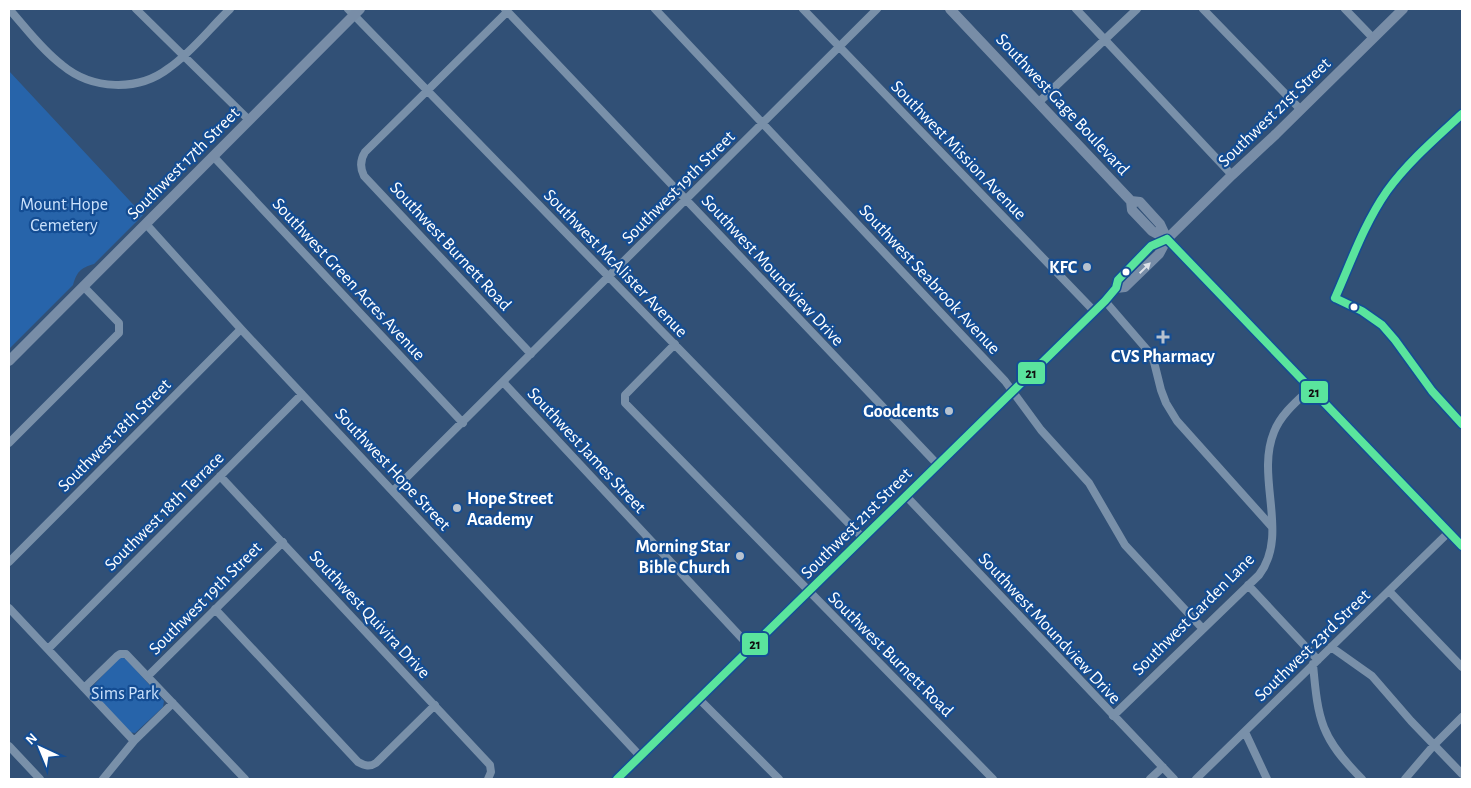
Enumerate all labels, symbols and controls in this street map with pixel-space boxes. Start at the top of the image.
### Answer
street label: Southwest Gage Boulevard [992,30,1132,179]
street label: Southwest 21st Street [1215,54,1335,171]
street label: Southwest Mission Avenue [887,78,1029,224]
street label: Southwest 17th Street [124,104,243,223]
street label: Southwest 19th Street [619,128,739,248]
street label: Southwest Burnett Road [386,179,514,315]
street label: Southwest McAlister Avenue [540,186,691,341]
street label: Southwest Moundview Drive [698,192,847,350]
street label: Southwest Green Acres Avenue [269,195,428,364]
park label: Mount Hope Cemetery [20,196,108,235]
street label: Southwest Seabrook Avenue [855,201,1003,358]
place label: KFC [1049,259,1078,277]
marker: KFC [1081,261,1093,273]
one-way arrow [1139,262,1151,274]
unlabelled marker [1121,267,1131,277]
unlabelled marker [1349,302,1359,312]
marker: CVS Pharmacy [1157,331,1169,343]
place label: CVS Pharmacy [1111,348,1216,366]
line badge: 21 [1017,361,1046,385]
text: 21 [1025,367,1037,381]
street label: Southwest 18th Street [55,376,175,496]
line badge: 21 [1300,380,1329,404]
street label: Southwest James Street [524,384,649,517]
text: 21 [1308,386,1320,400]
place label: Goodcents [863,403,939,421]
street label: Southwest Hope Street [331,405,454,535]
marker: Goodcents [943,405,955,417]
street label: Southwest 18th Terrace [102,449,228,575]
street label: Southwest 21st Street [798,465,916,583]
place label: Hope Street Academy [467,490,553,529]
marker: Hope Street Academy [451,502,463,514]
place label: Morning Star Bible Church [636,538,731,577]
street label: Southwest 19th Street [146,539,266,659]
street label: Southwest Quivira Drive [305,547,433,682]
marker: Morning Star Bible Church [734,550,746,562]
street label: Southwest Moundview Drive [975,550,1124,708]
street label: Southwest Garden Lane [1129,550,1258,679]
street label: Southwest 23rd Street [1252,586,1374,705]
street label: Southwest Burnett Road [824,589,956,721]
line badge: 21 [741,632,769,656]
text: 21 [749,638,761,652]
park label: Sims Park [91,685,160,703]
north arrow [15,723,65,773]
text: N [23,731,40,748]

